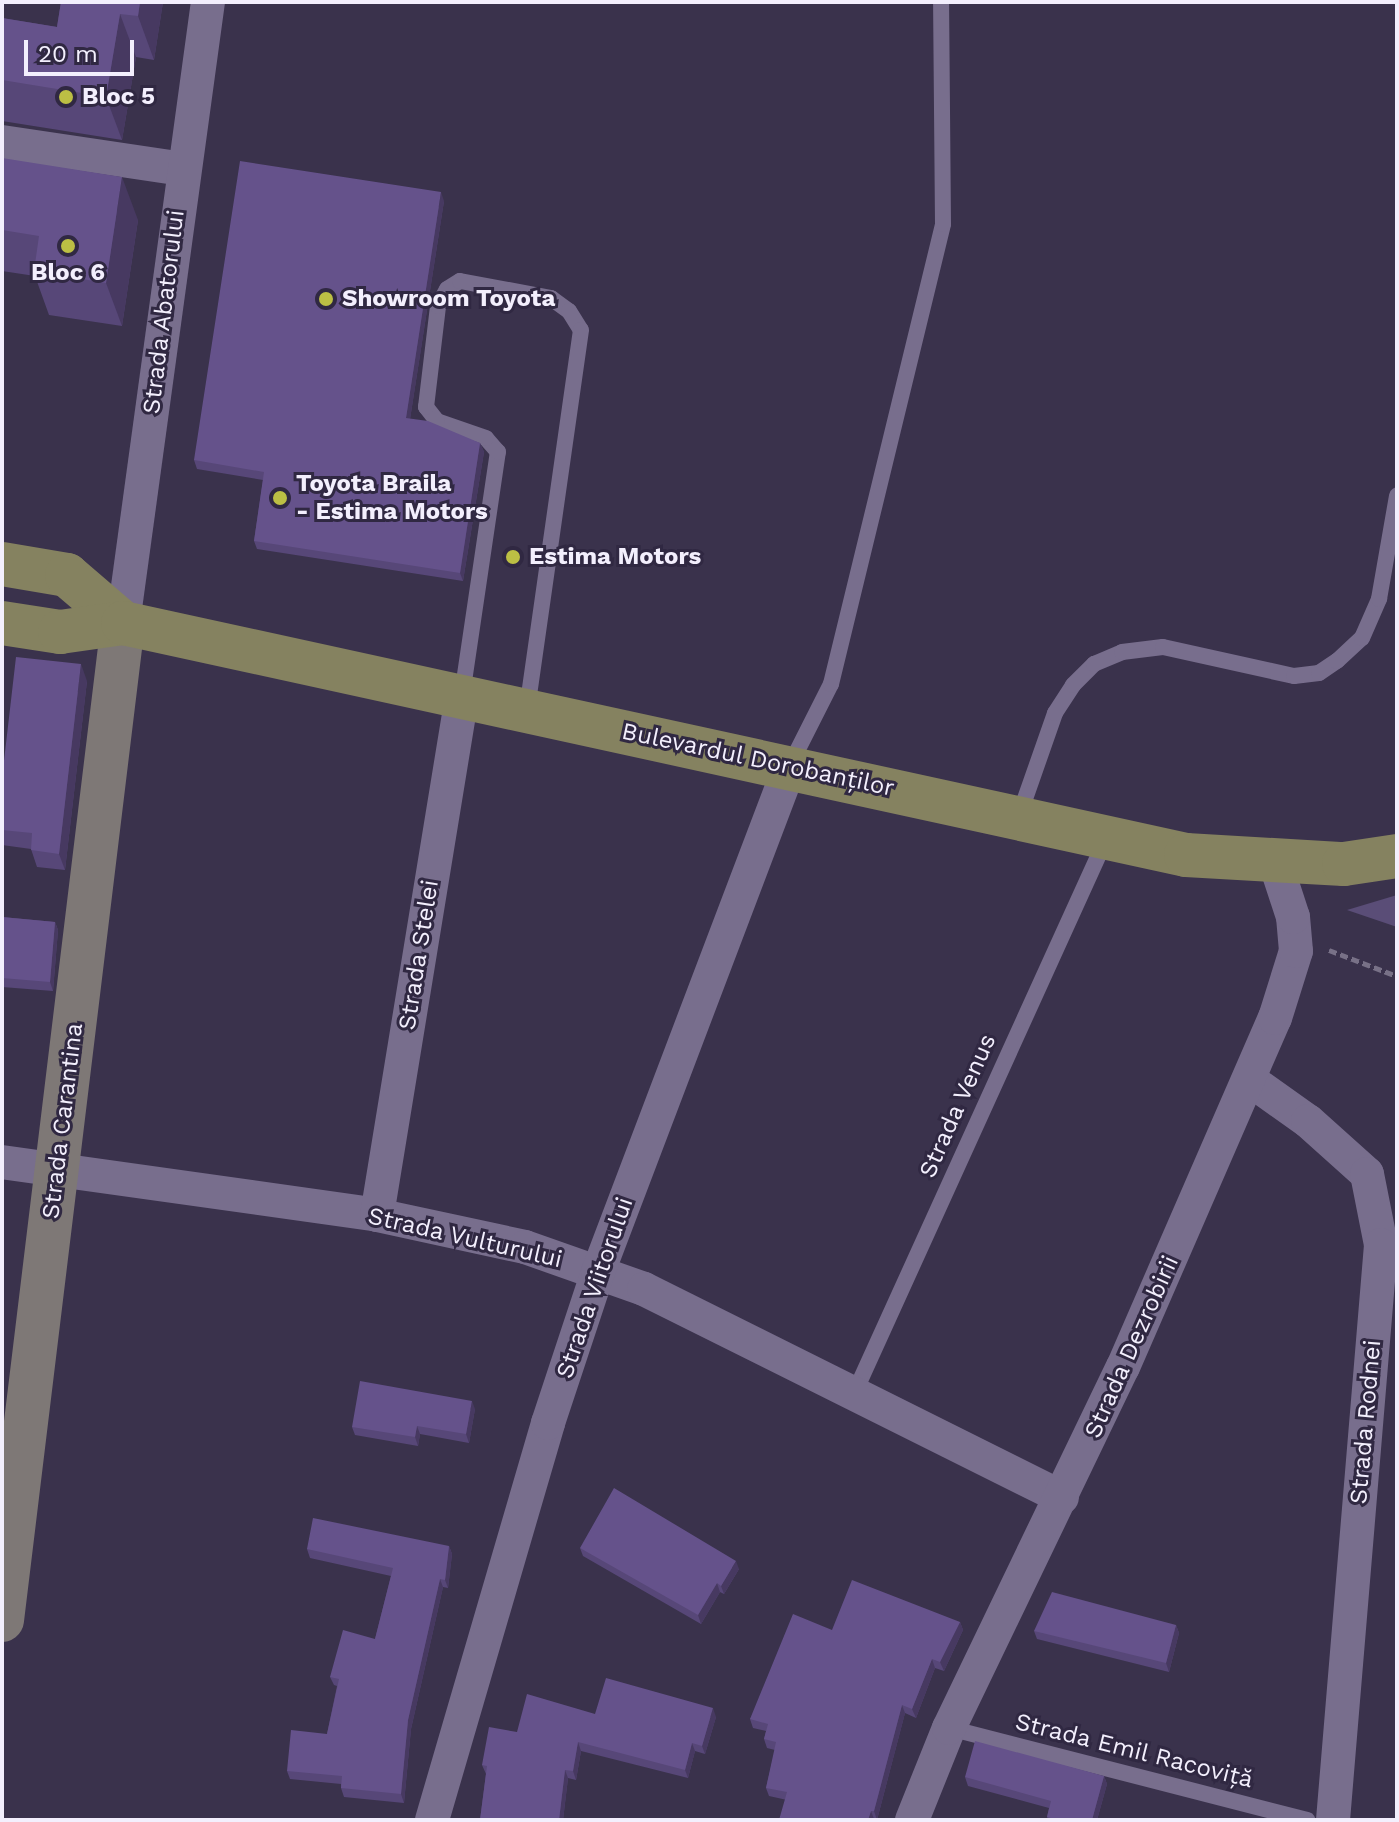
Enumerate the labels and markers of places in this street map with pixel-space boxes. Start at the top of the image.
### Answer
place label: Bloc 5 [82,83,155,111]
marker: Bloc 5 [57,88,75,106]
marker: Bloc 6 [59,237,77,255]
place label: Bloc 6 [31,259,105,287]
place label: Showroom Toyota [342,285,556,313]
marker: Showroom Toyota [317,290,335,308]
place label: Toyota Braila - Estima Motors [296,470,488,526]
marker: Toyota Braila - Estima Motors [271,489,289,507]
place label: Estima Motors [529,543,702,571]
marker: Estima Motors [504,548,522,566]

